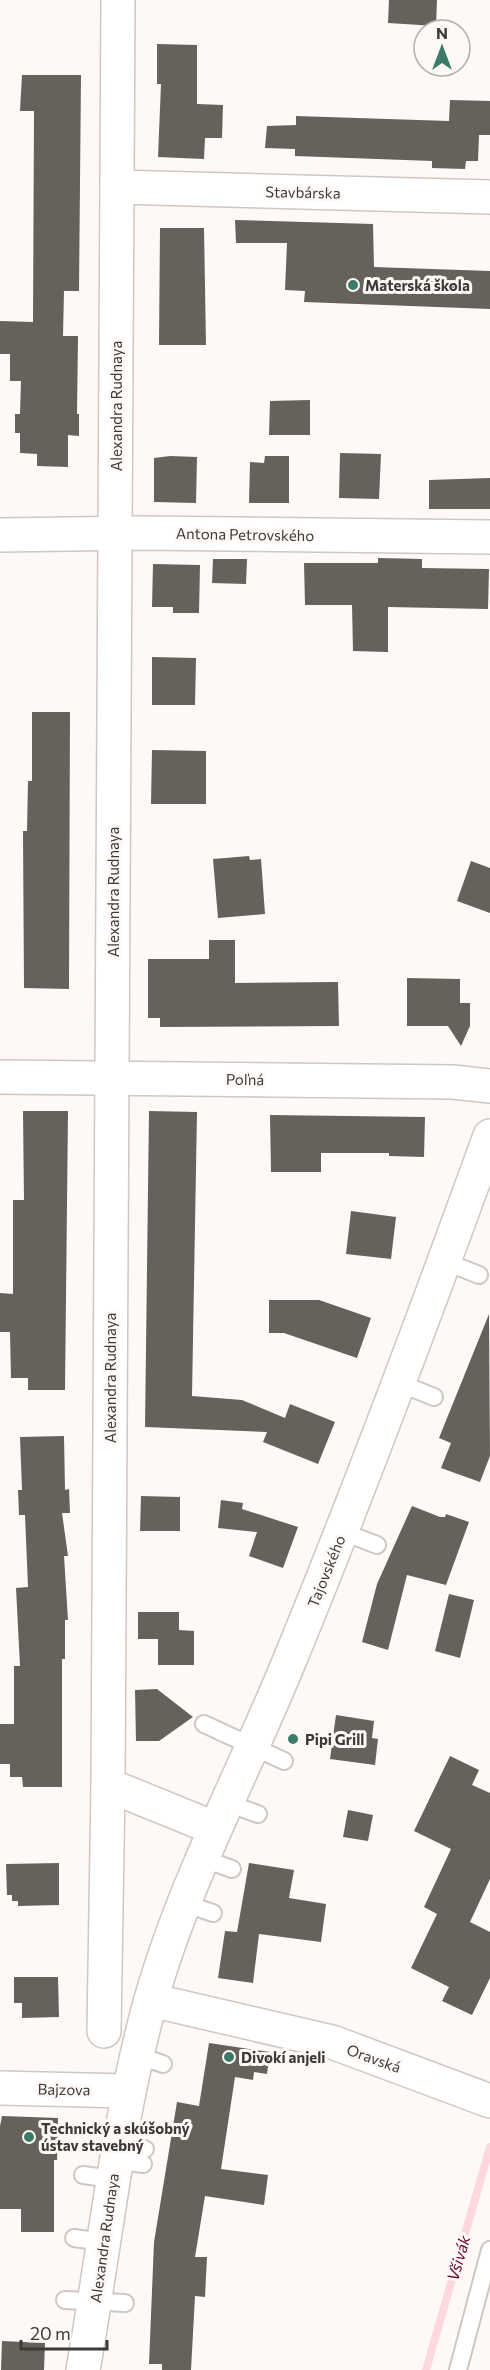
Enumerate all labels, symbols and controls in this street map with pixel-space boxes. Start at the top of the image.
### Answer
north arrow [412,18,472,78]
text: N [436,23,448,42]
street label: Stavbárska [265,182,341,202]
place label: Materská škola [365,276,470,294]
marker: Materská škola [346,278,360,292]
street label: Alexandra Rudnaya [107,341,125,471]
street label: Antona Petrovského [176,524,314,544]
street label: Alexandra Rudnaya [104,827,122,957]
street label: Poľná [226,1070,264,1088]
street label: Alexandra Rudnaya [101,1313,119,1443]
street label: Tajovského [303,1532,349,1610]
place label: Pipi Grill [305,1730,364,1748]
marker: Pipi Grill [286,1732,300,1746]
street label: Oravská [345,2040,403,2076]
place label: Divokí anjeli [241,2048,326,2066]
marker: Divokí anjeli [222,2050,236,2064]
street label: Bajzova [37,2080,91,2098]
place label: Technický a skúšobný ústav stavebný [41,2119,190,2154]
marker: Technický a skúšobný ústav stavebný [22,2130,36,2144]
street label: Alexandra Rudnaya [86,2172,122,2304]
water label: Všivák [442,2233,474,2283]
scale bar [21,2313,106,2351]
text: 20 m [30,2322,71,2344]

